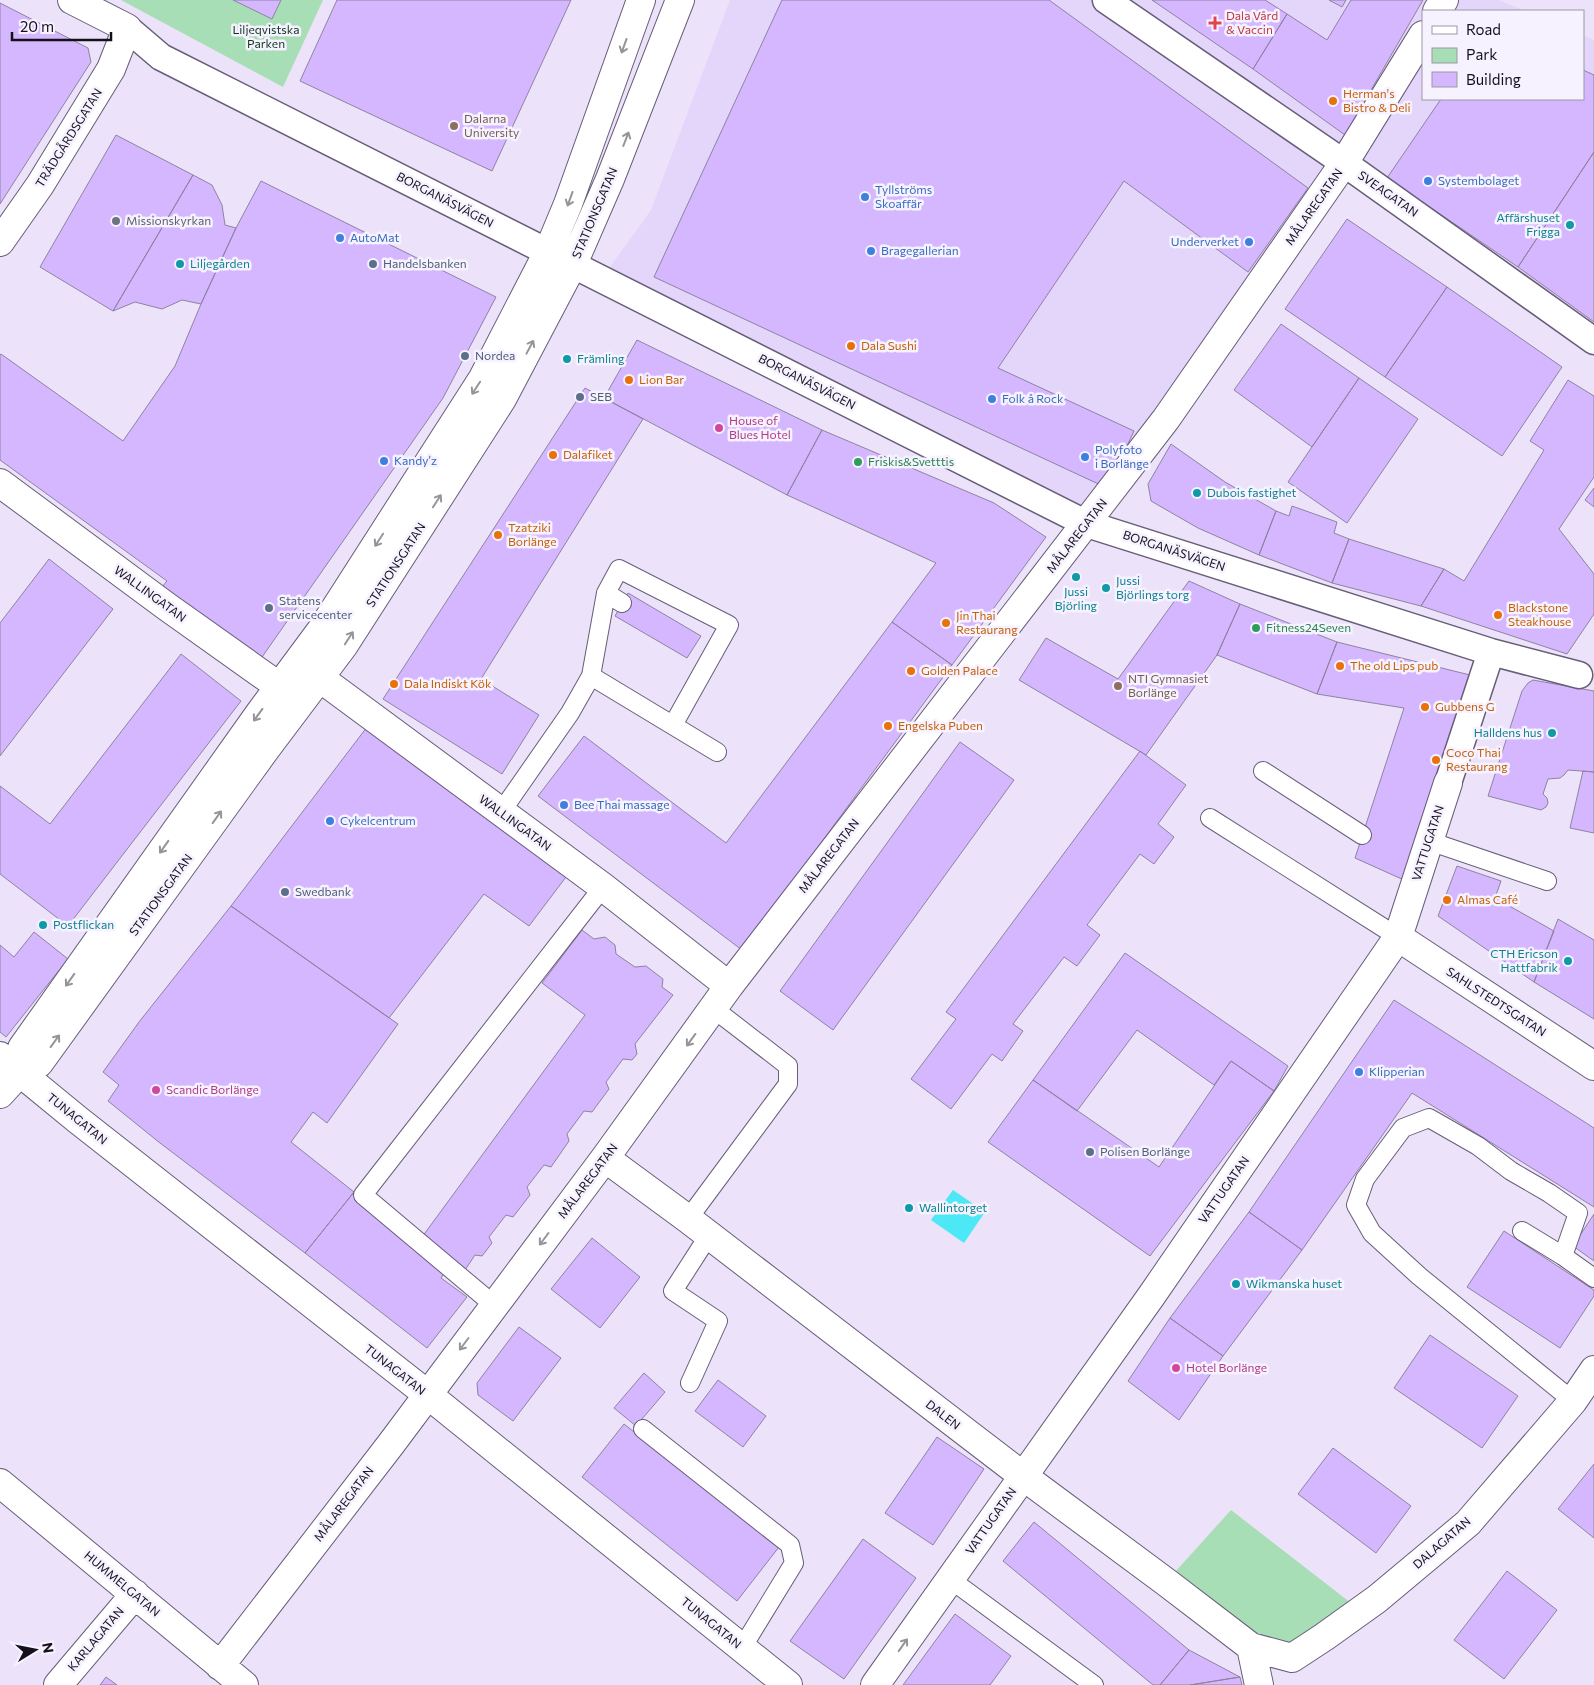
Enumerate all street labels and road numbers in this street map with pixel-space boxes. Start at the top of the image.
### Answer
street label: TRÄDGÅRDSGATAN [32,85,104,189]
street label: STATIONSGATAN [569,165,620,260]
street label: MÅLAREGATAN [1282,166,1345,247]
street label: SVEAGATAN [1356,167,1421,219]
street label: BORGANÄSVÄGEN [395,169,496,230]
street label: BORGANÄSVÄGEN [757,351,858,412]
street label: MÅLAREGATAN [1043,496,1109,575]
street label: STATIONSGATAN [363,520,428,609]
street label: BORGANÄSVÄGEN [1121,527,1227,573]
street label: WALLINGATAN [112,562,189,624]
street label: WALLINGATAN [477,791,554,853]
street label: VATTUGATAN [1408,803,1446,882]
street label: MÅLAREGATAN [795,816,861,895]
street label: STATIONSGATAN [126,851,195,938]
street label: SAHLSTEDTSGATAN [1444,964,1549,1039]
street label: TUNAGATAN [45,1090,111,1147]
street label: MÅLAREGATAN [555,1140,620,1221]
street label: VATTUGATAN [1195,1153,1252,1226]
street label: TUNAGATAN [362,1341,429,1397]
street label: DALEN [924,1396,964,1432]
street label: MÅLAREGATAN [311,1463,376,1544]
street label: VATTUGATAN [962,1484,1019,1557]
street label: DALAGATAN [1410,1513,1473,1571]
street label: HUMMELGATAN [82,1548,163,1619]
street label: TUNAGATAN [679,1594,745,1651]
street label: KARLAGATAN [64,1604,126,1673]

